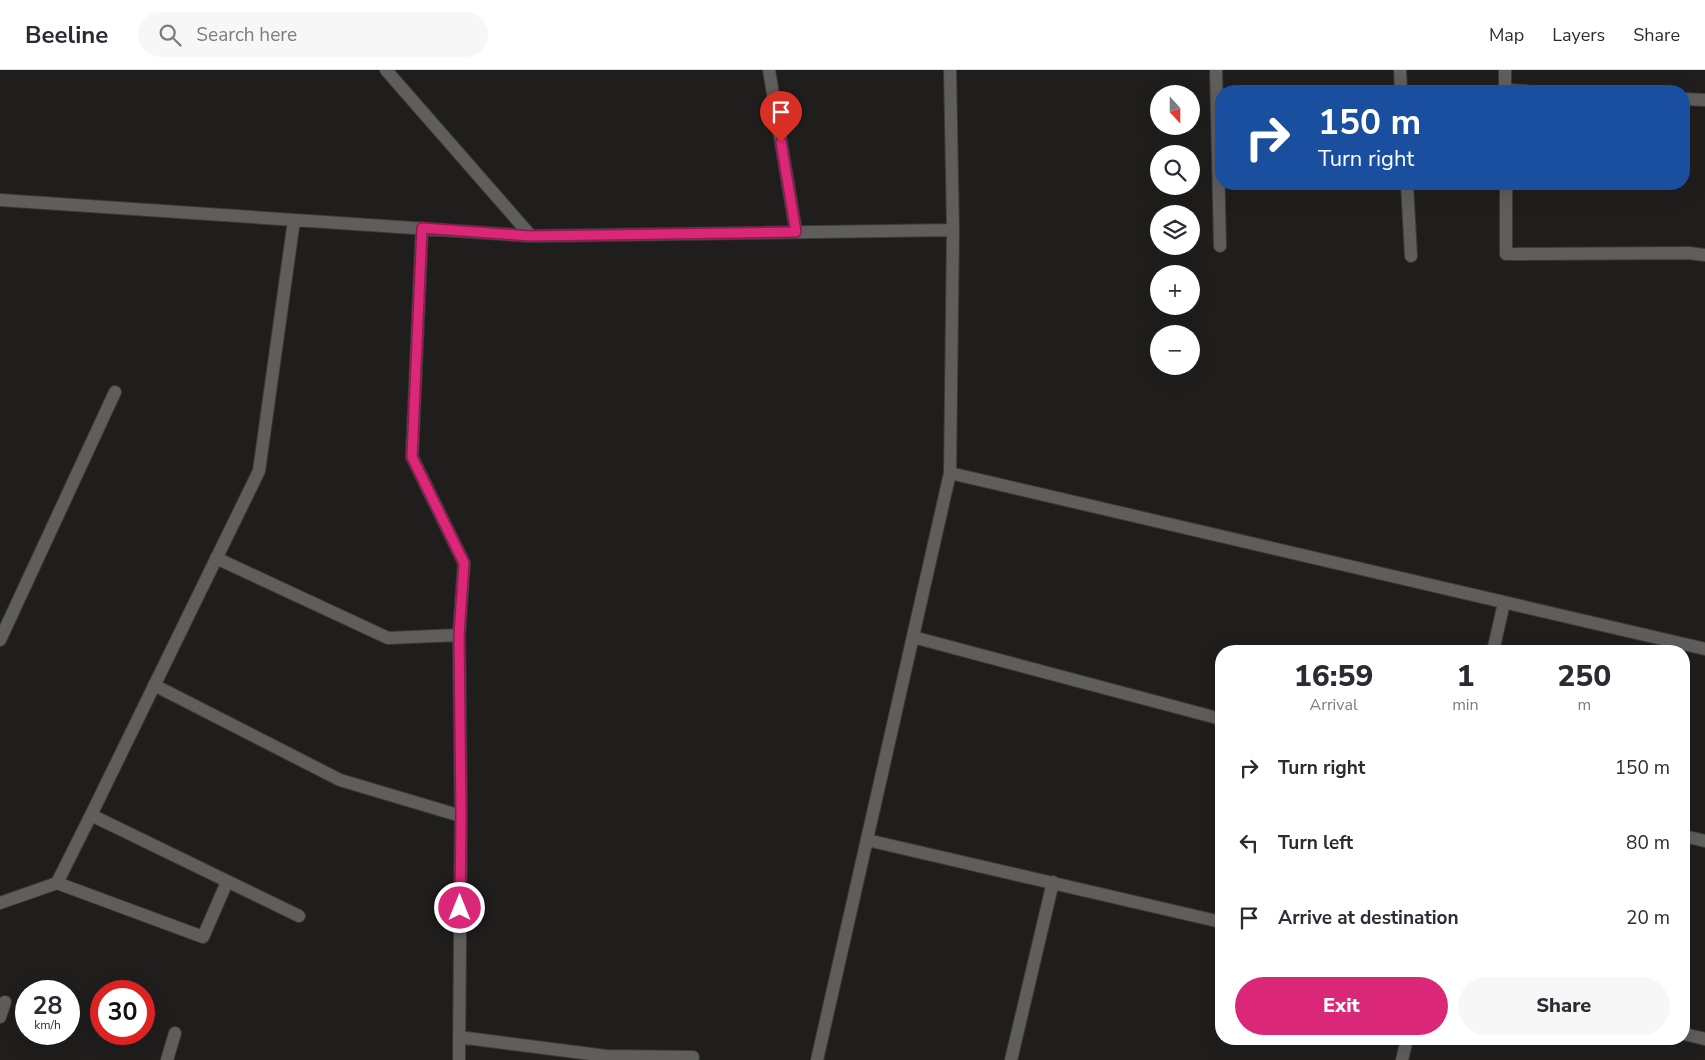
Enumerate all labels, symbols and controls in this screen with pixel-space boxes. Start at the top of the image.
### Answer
search box [138,12,488,57]
text: Beeline [25,19,108,51]
icon: search [156,21,184,49]
text: Search here [196,22,297,48]
text: Map [1489,23,1524,47]
text: Layers [1552,23,1605,47]
text: Share [1633,23,1680,47]
north arrow [1150,85,1200,135]
map controls [1150,85,1200,375]
pin [760,91,802,142]
icon: arrive [767,98,795,126]
text: 150 m [1318,99,1421,146]
icon: right [1235,105,1300,170]
text: Turn right [1318,144,1414,174]
button: search [1150,145,1200,195]
button: layers [1150,205,1200,255]
button: + [1150,265,1200,315]
button: − [1150,325,1200,375]
text: 16:59 [1294,656,1373,697]
text: 1 [1456,656,1474,697]
text: 250 [1557,656,1611,697]
text: Arrival [1310,694,1358,716]
text: min [1452,694,1479,716]
text: m [1577,694,1591,716]
icon: right [1235,754,1263,782]
text: Turn right [1278,755,1365,781]
text: 150 m [1615,755,1670,781]
icon: left [1235,829,1263,857]
text: Turn left [1278,830,1353,856]
text: 80 m [1626,830,1670,856]
position arrow [433,881,485,933]
icon: arrive [1235,904,1263,932]
text: Arrive at destination [1278,905,1459,931]
text: 20 m [1626,905,1670,931]
button: Exit [1235,977,1448,1035]
button: Share [1458,977,1670,1035]
speed limit sign: 30 [90,980,155,1045]
text: 28 [32,989,63,1023]
text: km/h [34,1017,61,1033]

